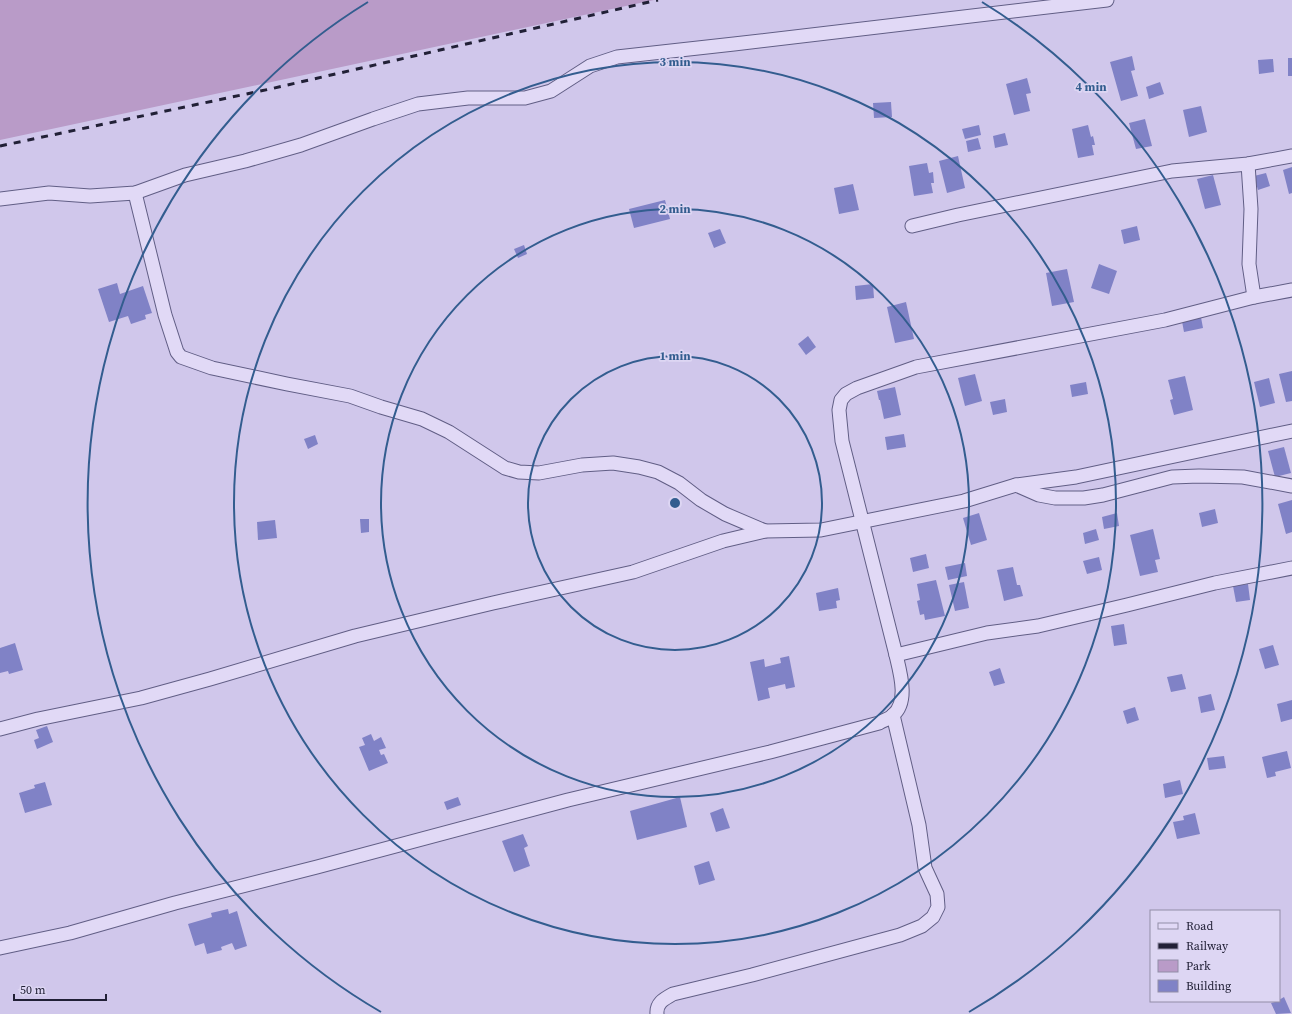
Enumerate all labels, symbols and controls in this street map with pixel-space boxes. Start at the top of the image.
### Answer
text: 3 min [659,54,691,70]
text: 4 min [1075,79,1107,95]
text: 2 min [659,201,691,217]
text: 1 min [659,348,691,364]
centre of rings [668,496,682,510]
legend [1150,910,1280,1002]
text: Road [1186,918,1213,934]
text: Railway [1186,938,1229,954]
text: Park [1186,958,1211,974]
scale bar [14,976,106,1002]
text: Building [1186,978,1231,994]
text: 50 m [20,982,46,998]

